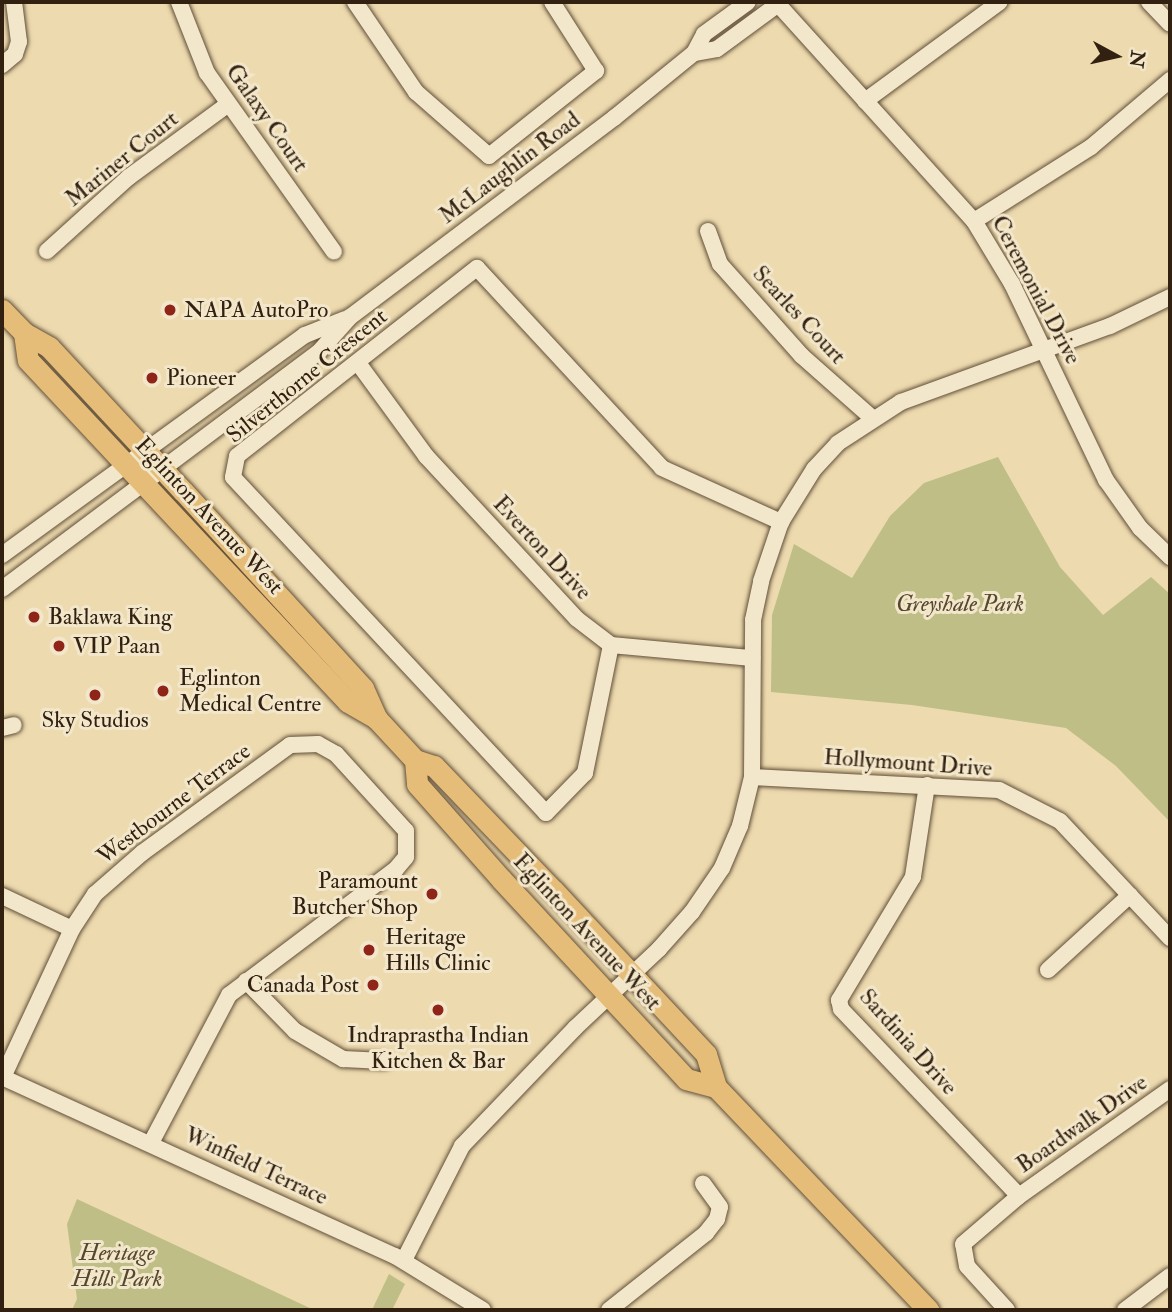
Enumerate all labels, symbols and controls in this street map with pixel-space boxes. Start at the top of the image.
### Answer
north arrow [1081,21,1151,91]
text: N [1124,49,1150,69]
street label: Galaxy Court [220,59,314,177]
street label: Mariner Court [60,105,184,213]
street label: McLaughlin Road [434,106,586,230]
street label: Ceremonial Drive [985,211,1087,369]
street label: Searles Court [747,260,851,370]
place label: NAPA AutoPro [184,296,328,324]
marker: NAPA AutoPro [162,302,178,318]
street label: Silverthorne Crescent [221,303,393,449]
place label: Pioneer [166,364,236,392]
marker: Pioneer [144,370,160,386]
street label: Eglinton Avenue West [129,432,289,600]
street label: Everton Drive [487,490,597,606]
park label: Greyshale Park [896,590,1024,618]
place label: Baklawa King [48,603,172,631]
marker: Baklawa King [26,609,42,625]
place label: VIP Paan [73,632,160,660]
marker: VIP Paan [51,638,67,654]
place label: Eglinton Medical Centre [179,664,321,718]
marker: Eglinton Medical Centre [153,681,173,701]
marker: Sky Studios [87,687,103,703]
place label: Sky Studios [41,706,149,734]
street label: Westbourne Terrace [92,737,256,871]
street label: Hollymount Drive [823,743,993,783]
street label: Eglinton Avenue West [507,848,667,1016]
place label: Paramount Butcher Shop [292,867,418,921]
marker: Paramount Butcher Shop [424,886,440,902]
place label: Heritage Hills Clinic [385,923,490,977]
marker: Heritage Hills Clinic [359,940,379,960]
place label: Canada Post [247,971,359,999]
marker: Canada Post [365,977,381,993]
street label: Sardinia Drive [853,983,963,1101]
marker: Indraprastha Indian Kitchen & Bar [430,1002,446,1018]
place label: Indraprastha Indian Kitchen & Bar [347,1021,529,1075]
street label: Boardwalk Drive [1011,1069,1153,1179]
street label: Winfield Terrace [180,1121,332,1211]
park label: Heritage Hills Park [72,1239,162,1293]

